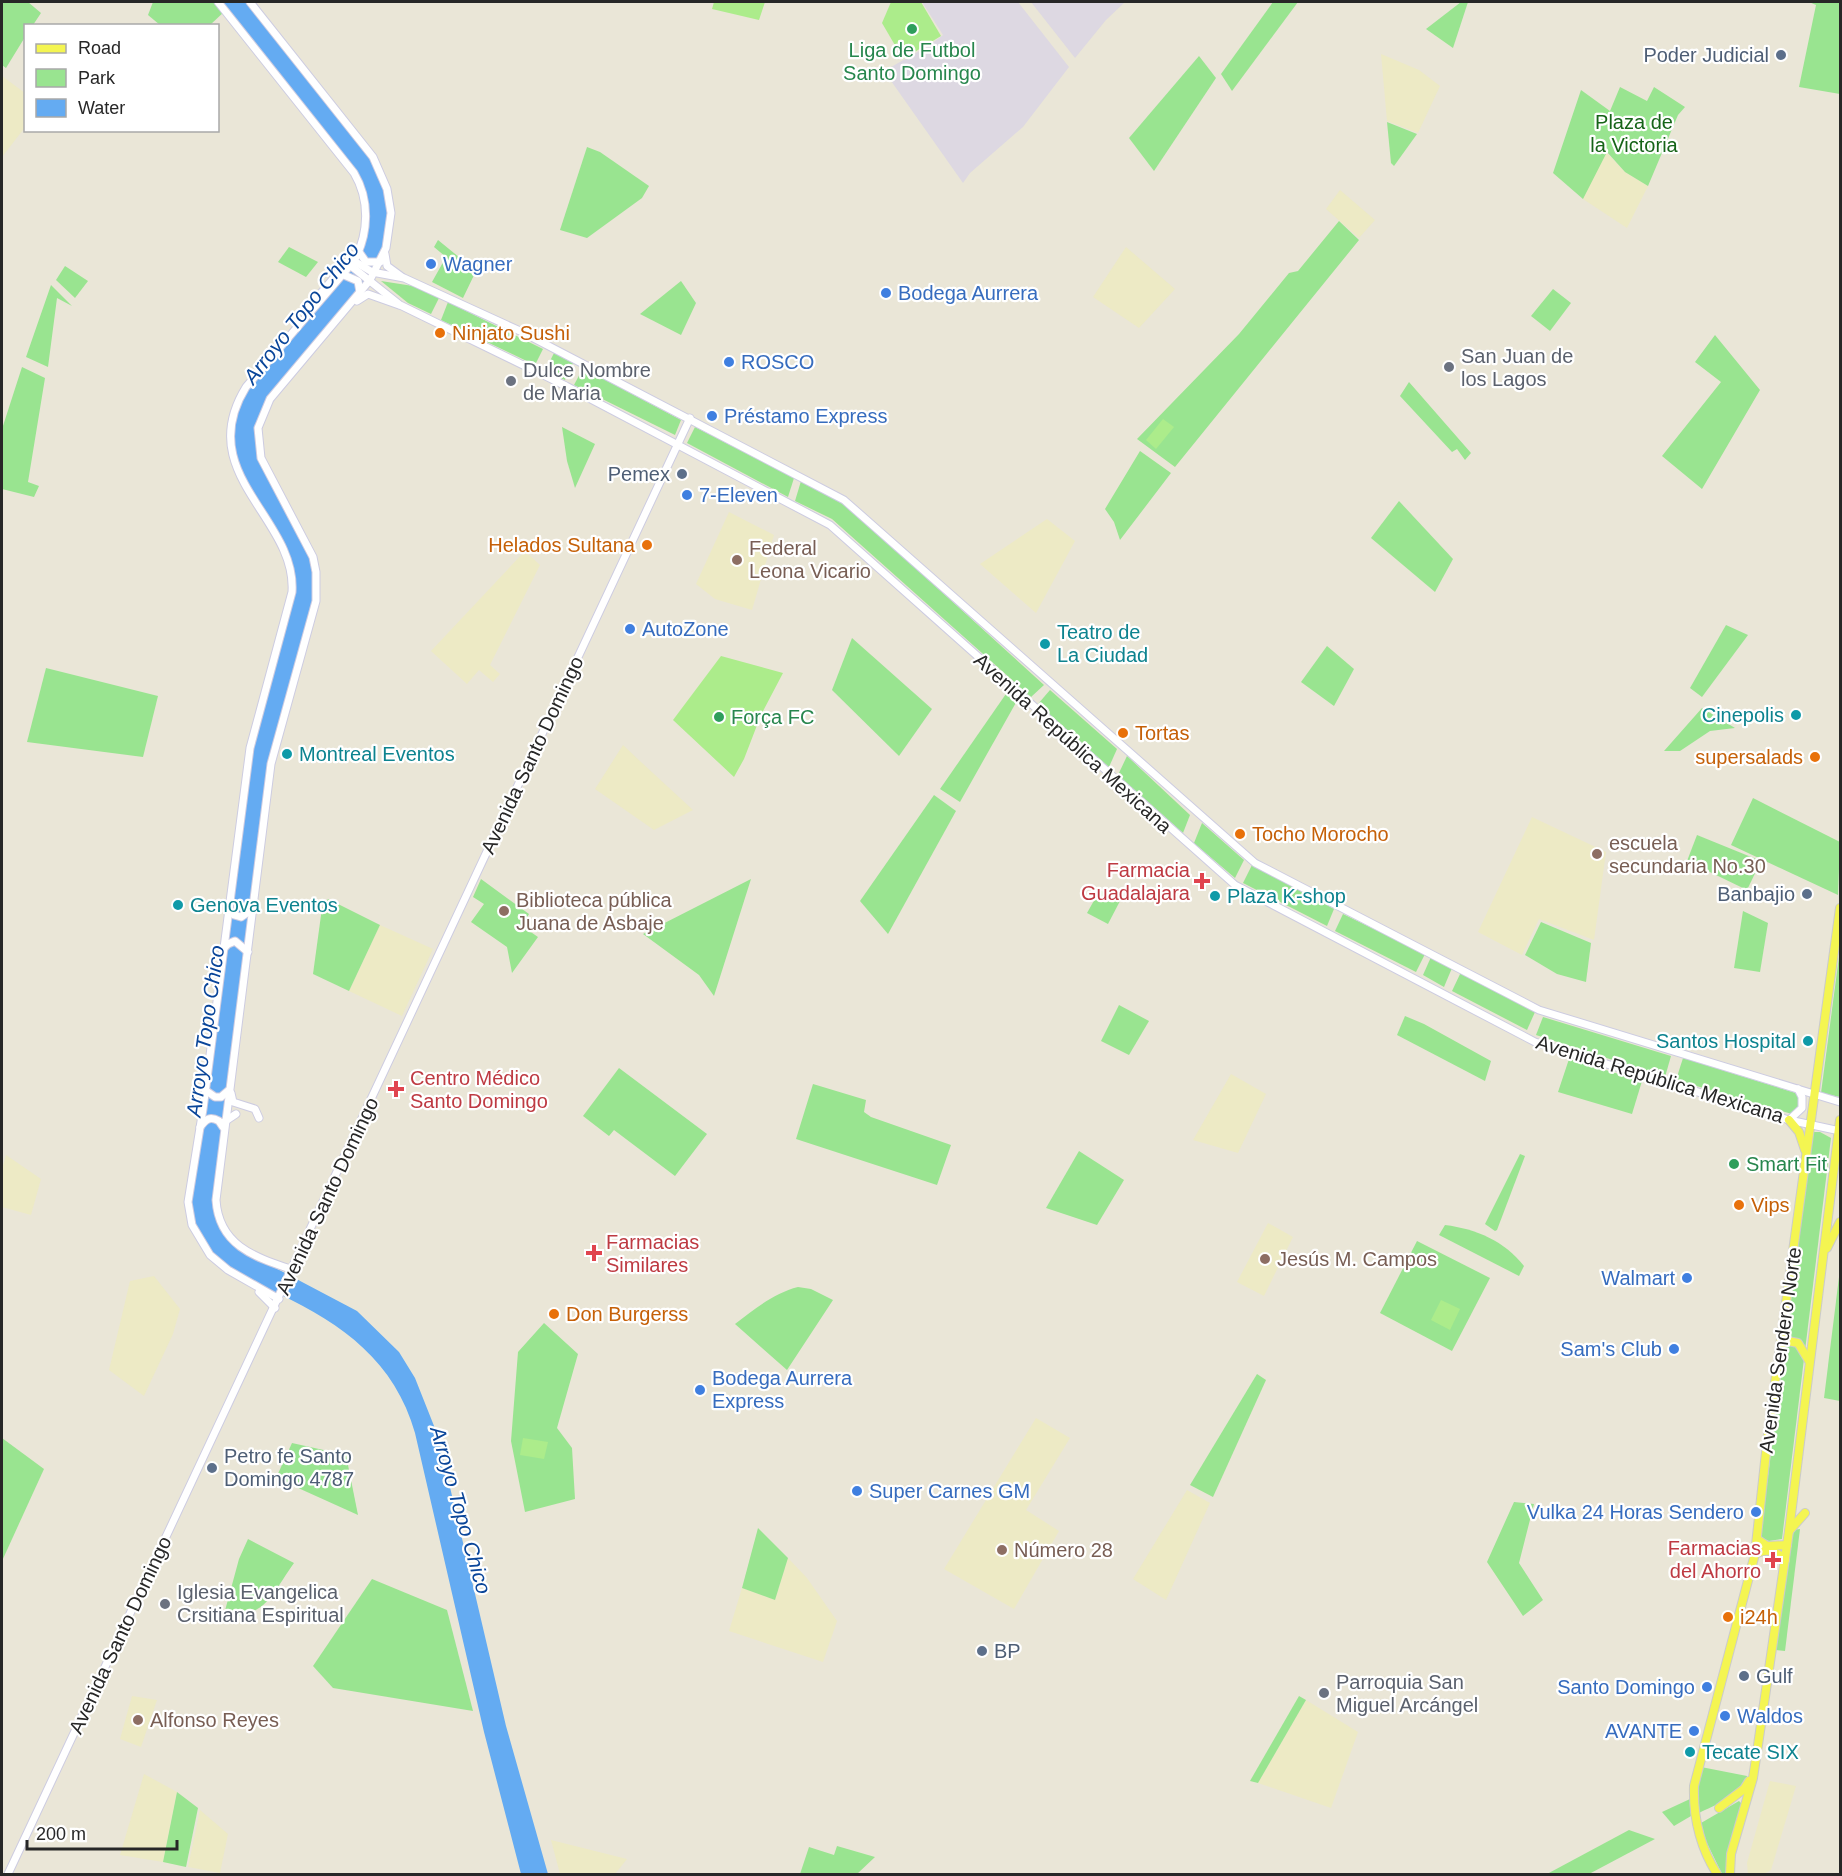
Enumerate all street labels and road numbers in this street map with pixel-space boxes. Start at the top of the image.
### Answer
street label: Avenida República Mexicana [970,649,1177,838]
street label: Avenida Santo Domingo [477,653,587,857]
street label: Avenida República Mexicana [1534,1031,1787,1127]
street label: Avenida Santo Domingo [272,1094,382,1298]
street label: Avenida Sendero Norte [1755,1246,1805,1454]
street label: Avenida Santo Domingo [65,1533,175,1737]

